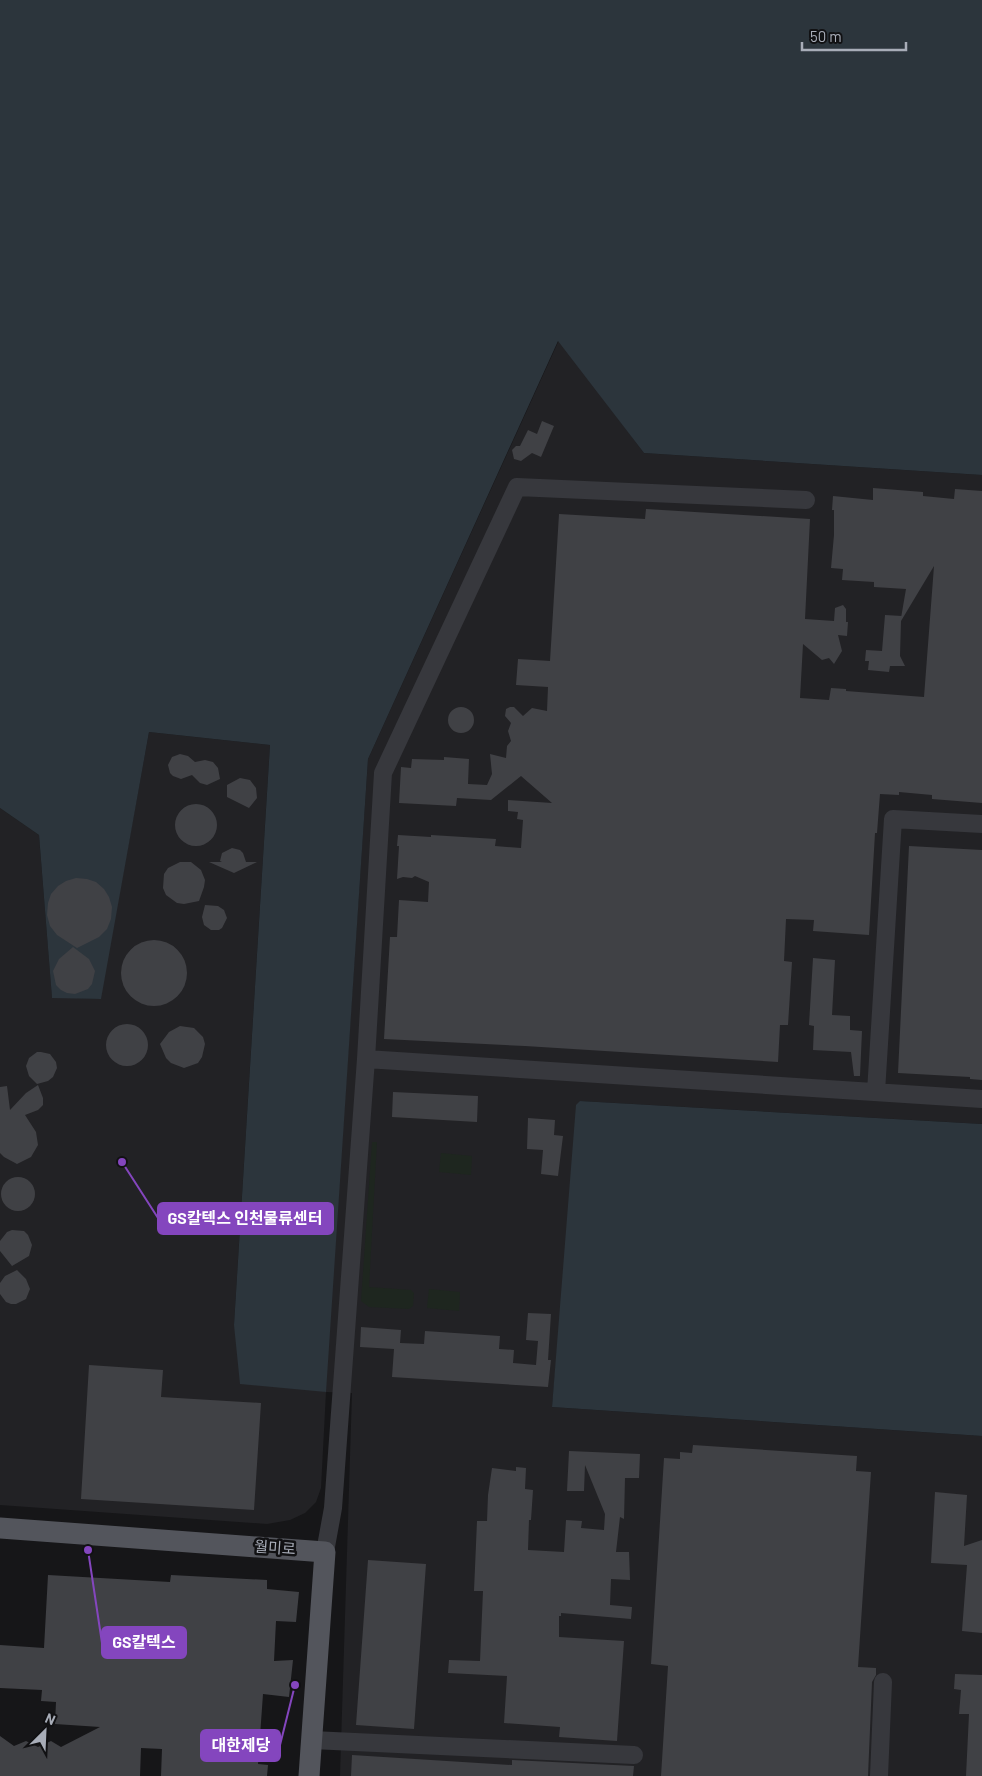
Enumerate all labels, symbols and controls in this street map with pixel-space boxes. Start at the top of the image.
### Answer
scale bar [802,20,906,52]
text: 50 m [810,27,842,45]
callout: GS칼텍스 인천물류센터 [158,1203,333,1234]
text: GS칼텍스 인천물류센터 [168,1208,323,1227]
street label: 월미로 [254,1537,296,1557]
callout: GS칼텍스 [102,1627,186,1658]
text: GS칼텍스 [112,1632,176,1651]
north arrow [20,1706,70,1756]
text: N [43,1709,58,1728]
callout: 대한제당 [201,1730,280,1761]
text: 대한제당 [212,1735,271,1754]

